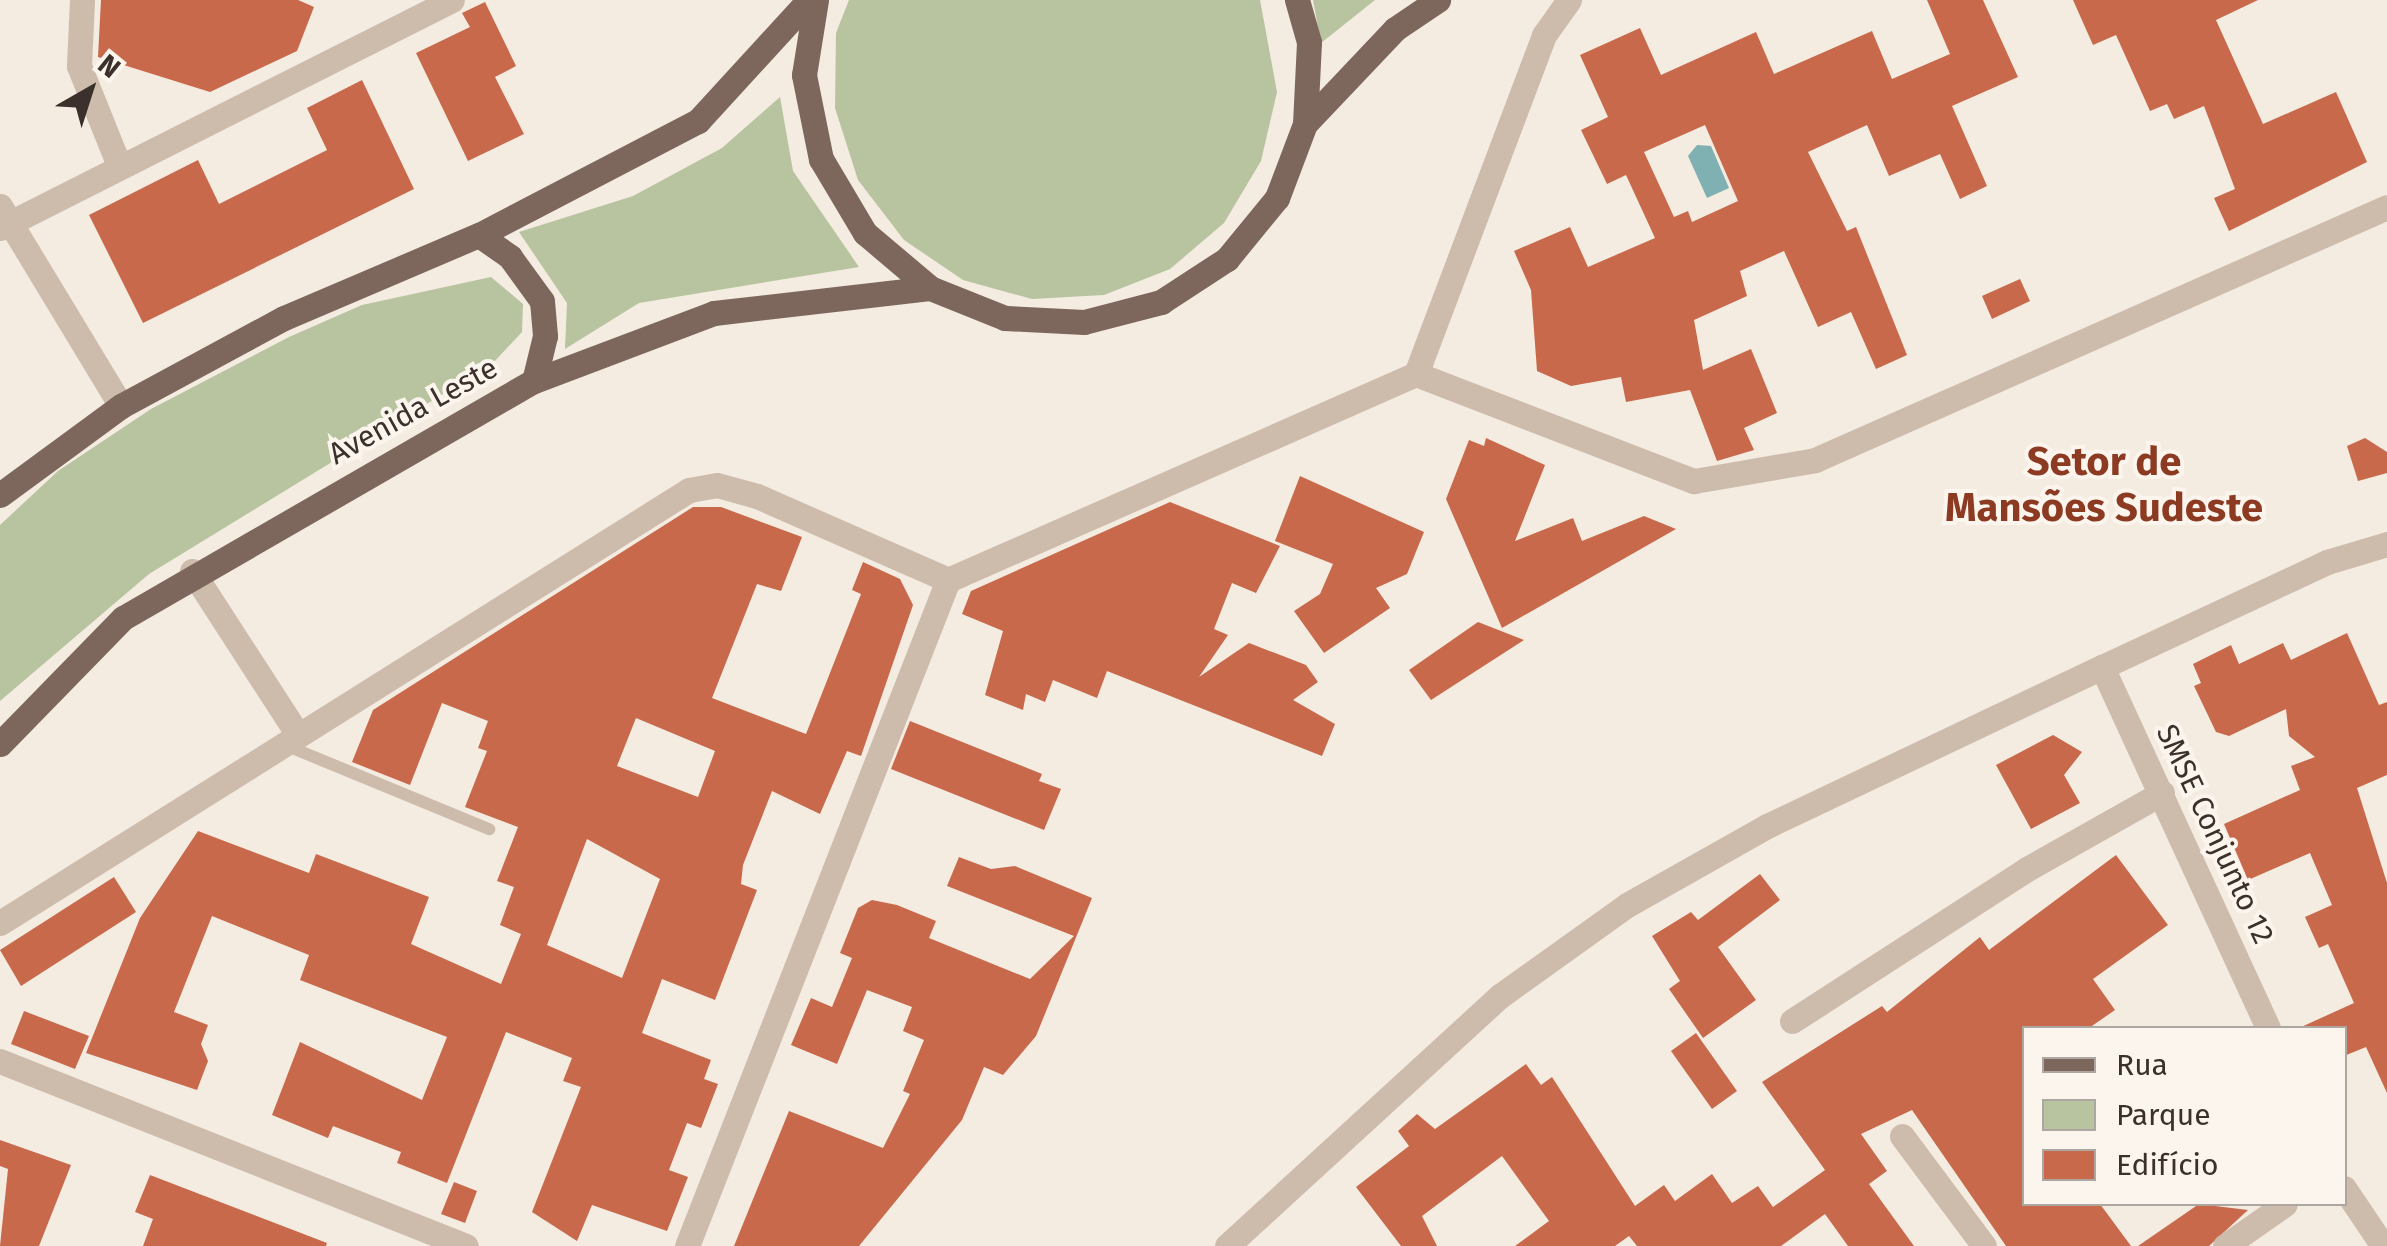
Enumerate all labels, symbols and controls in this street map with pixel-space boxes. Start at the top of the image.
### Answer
north arrow [40,40,140,140]
text: N [92,48,127,85]
street label: Avenida Leste [322,350,504,472]
district label: Setor de Mansões Sudeste [1945,438,2263,532]
street label: SMSE Conjunto 12 [2148,719,2282,949]
legend [2022,1026,2347,1206]
text: Rua [2116,1047,2168,1083]
text: Parque [2116,1097,2211,1133]
text: Edifício [2116,1147,2218,1183]

